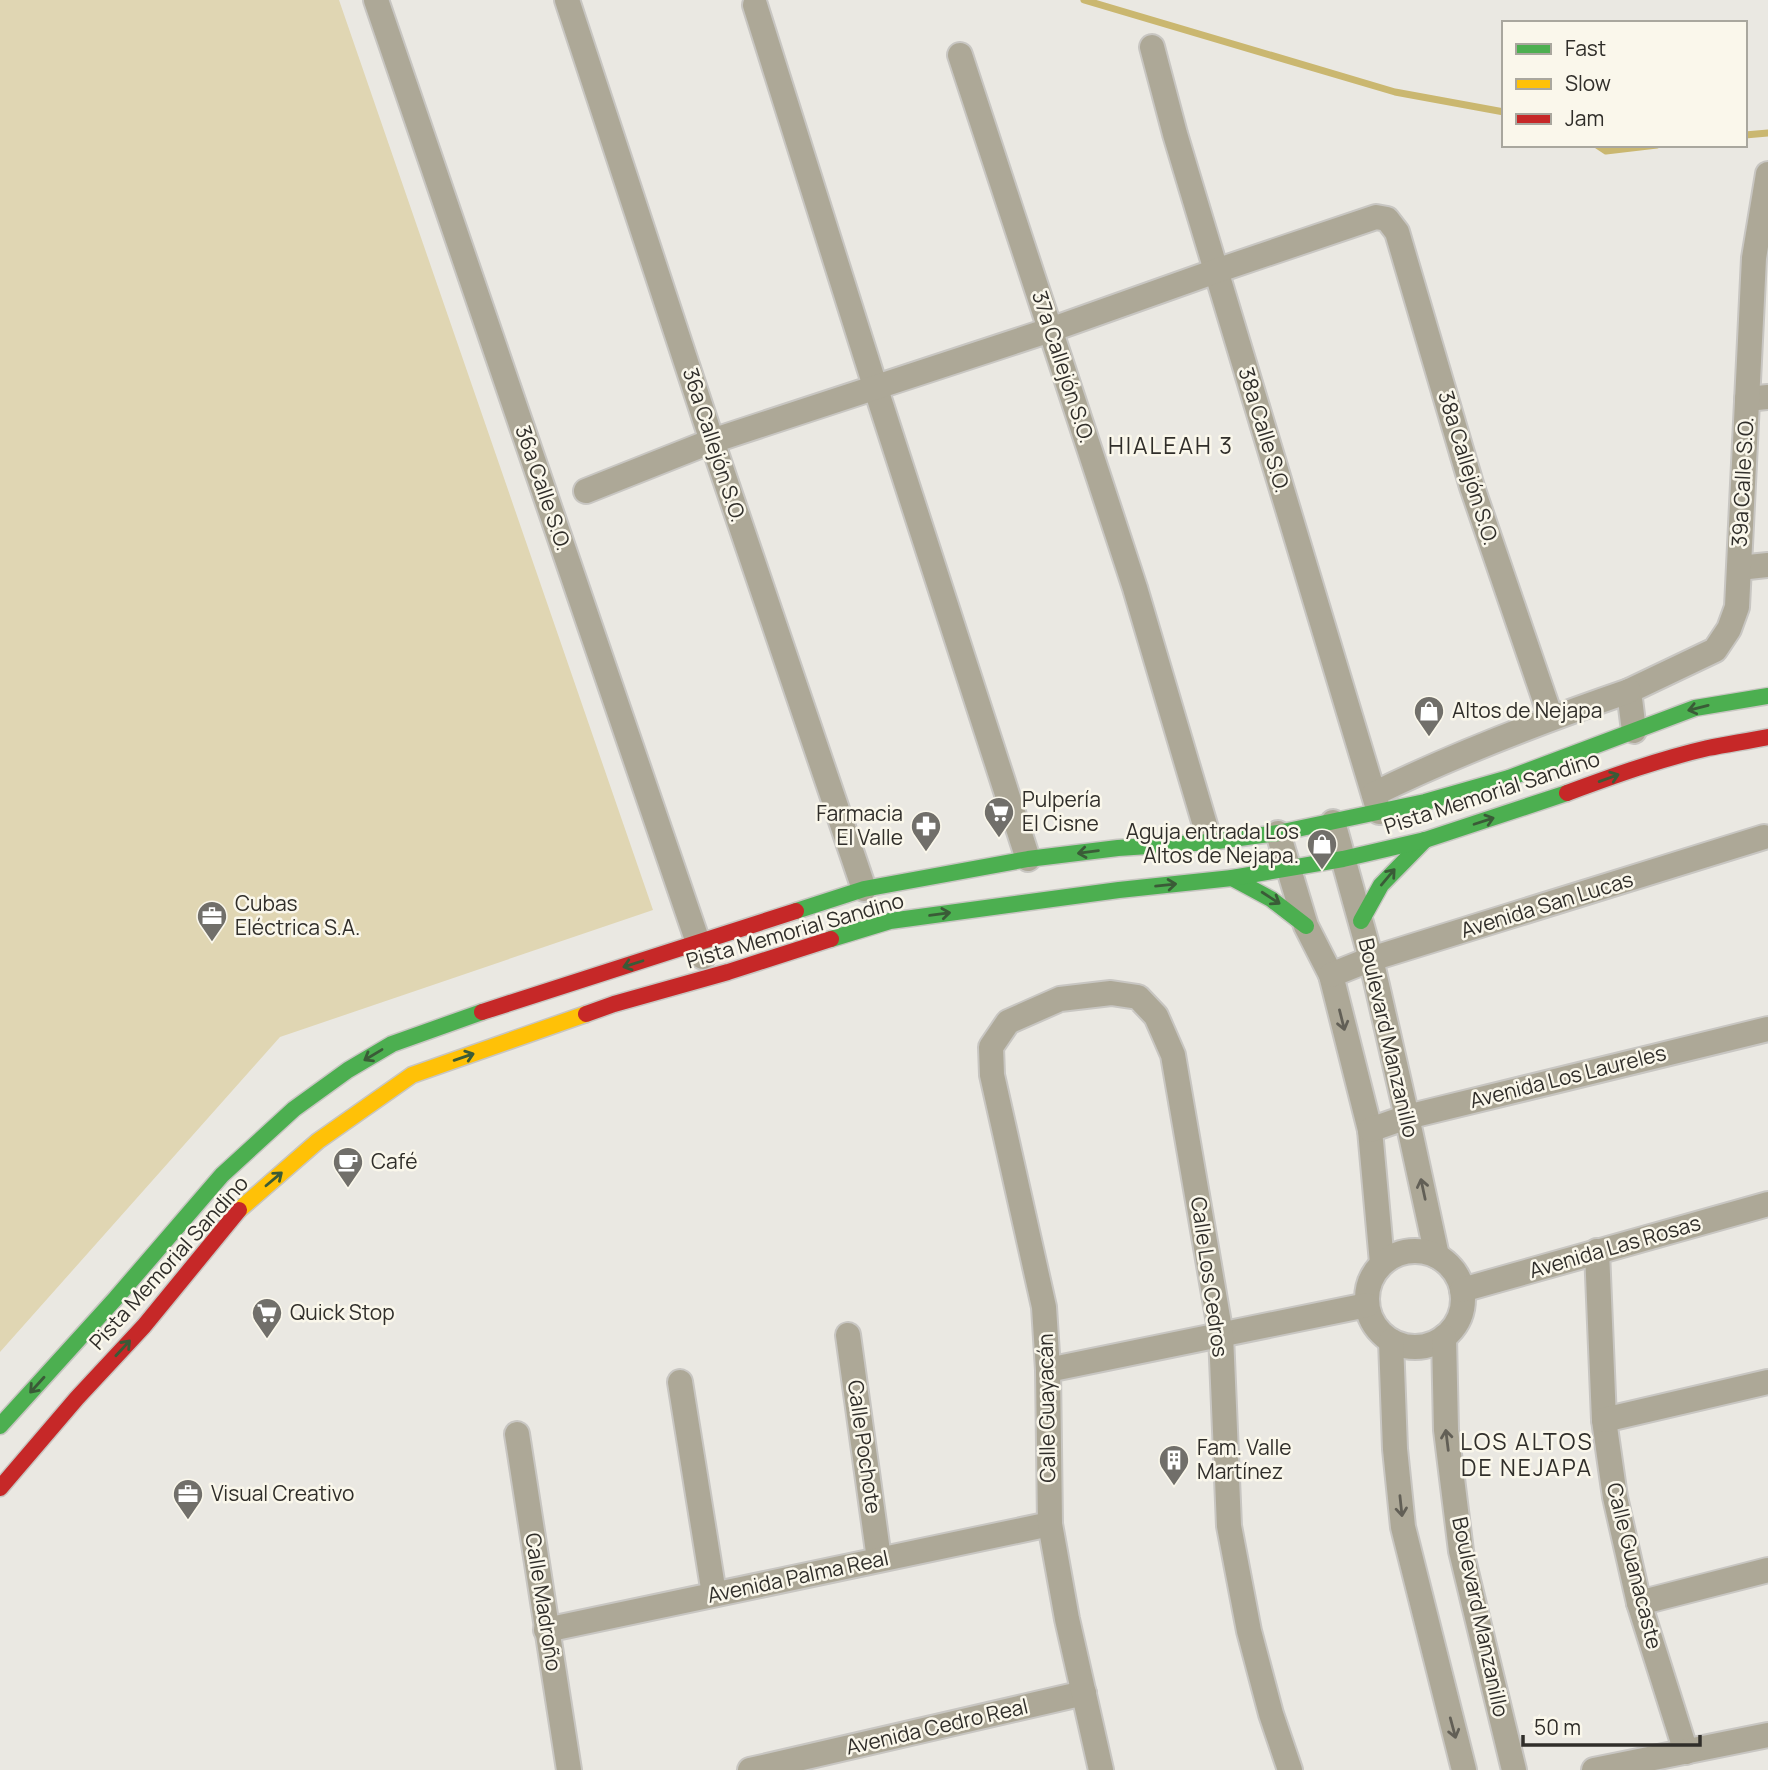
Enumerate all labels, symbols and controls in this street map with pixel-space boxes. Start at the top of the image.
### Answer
legend [1502,21,1747,147]
text: Fast [1565,34,1606,62]
text: Slow [1565,69,1611,97]
text: Jam [1565,104,1604,132]
street label: 37a Callejón S.O. [1026,287,1102,446]
street label: 36a Callejón S.O. [677,364,753,526]
street label: 38a Calle S.O. [1233,364,1297,496]
street label: 38a Callejón S.O. [1432,387,1506,548]
street label: 39a Calle S.O. [1725,416,1759,548]
street label: 36a Calle S.O. [509,421,578,554]
district label: HIALEAH 3 [1108,429,1234,461]
shop icon: Altos de Nejapa [1412,694,1446,738]
place label: Altos de Nejapa [1452,696,1602,724]
one-way arrow [1687,702,1710,715]
street label: Pista Memorial Sandino [1380,744,1603,840]
one-way arrow [1597,771,1619,783]
place label: Pulpería El Cisne [1022,785,1101,837]
supermarket icon: Pulpería El Cisne [982,795,1016,839]
place label: Farmacia El Valle [816,799,903,851]
pharmacy icon: Farmacia El Valle [909,809,943,853]
one-way arrow [1473,814,1495,826]
place label: Aguja entrada Los Altos de Nejapa. [1126,817,1299,869]
shop icon: Aguja entrada Los Altos de Nejapa. [1305,827,1339,871]
one-way arrow [1077,846,1100,859]
street label: Avenida San Lucas [1457,864,1636,944]
one-way arrow [1380,868,1396,886]
one-way arrow [1154,878,1177,891]
street label: Pista Memorial Sandino [683,886,907,975]
place label: Cubas Eléctrica S.A. [235,889,360,941]
one-way arrow [1261,891,1280,906]
office icon: Cubas Eléctrica S.A. [195,899,229,943]
one-way arrow [929,907,951,920]
street label: Boulevard Manzanillo [1352,935,1426,1140]
one-way arrow [623,958,645,971]
one-way arrow [1336,1008,1349,1031]
street label: Avenida Los Laureles [1467,1038,1669,1114]
one-way arrow [363,1048,383,1062]
one-way arrow [452,1050,474,1062]
cafe icon: Café [331,1145,365,1189]
place label: Café [371,1147,417,1175]
street label: Pista Memorial Sandino [83,1169,254,1355]
one-way arrow [265,1171,283,1187]
one-way arrow [1415,1178,1429,1201]
street label: Calle Los Cedros [1185,1195,1235,1359]
street label: Avenida Las Rosas [1526,1208,1704,1284]
supermarket icon: Quick Stop [250,1296,284,1340]
place label: Quick Stop [290,1298,395,1326]
street label: Calle Guayacán [1031,1333,1061,1483]
one-way arrow [115,1339,131,1357]
one-way arrow [29,1376,45,1394]
street label: Calle Pochote [842,1378,888,1516]
district label: LOS ALTOS DE NEJAPA [1460,1425,1594,1483]
one-way arrow [1440,1429,1453,1451]
place label: Fam. Valle Martínez [1197,1433,1292,1485]
building icon: Fam. Valle Martínez [1157,1443,1191,1487]
office icon: Visual Creativo [171,1477,205,1521]
place label: Visual Creativo [211,1479,355,1507]
street label: Calle Guanacaste [1601,1480,1669,1652]
one-way arrow [1394,1495,1407,1517]
street label: Boulevard Manzanillo [1446,1514,1516,1719]
street label: Calle Madroño [519,1531,569,1673]
street label: Avenida Palma Real [705,1543,891,1609]
street label: Avenida Cedro Real [843,1691,1031,1761]
scale bar [1523,1704,1700,1748]
text: 50 m [1534,1713,1581,1741]
one-way arrow [1447,1716,1460,1738]

